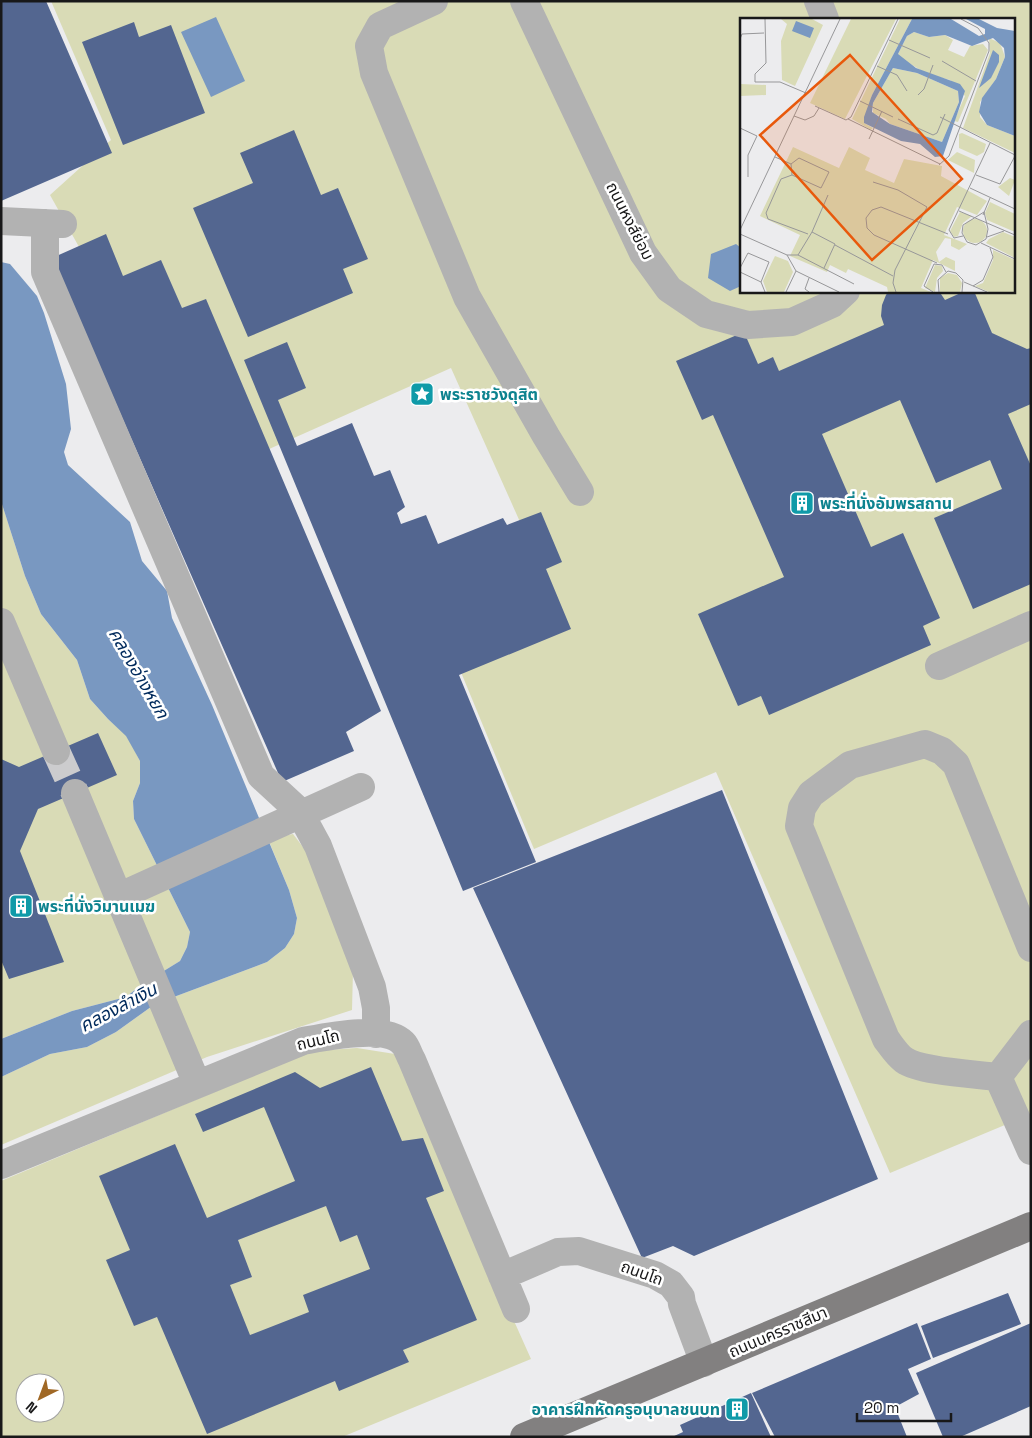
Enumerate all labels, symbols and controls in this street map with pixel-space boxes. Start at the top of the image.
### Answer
inset map [740,18,1014,292]
street label: ถนนหงส์ย่อม [601,178,659,264]
place icon: พระราชวังดุสิต [409,381,435,407]
place label: พระราชวังดุสิต [440,384,538,405]
building icon: พระที่นั่งอัมพรสถาน [789,490,815,516]
place label: พระที่นั่งอัมพรสถาน [820,491,952,514]
water label: คลองอ่างหยก [104,624,175,723]
building icon: พระที่นั่งวิมานเมฆ [8,893,34,919]
place label: พระที่นั่งวิมานเมฆ [38,894,155,917]
water label: คลองลำเงิน [75,977,161,1037]
street label: ถนนโถ [294,1025,342,1055]
street label: ถนนโถ [618,1256,666,1290]
street label: ถนนนครราชสีมา [725,1302,831,1362]
north arrow [15,1373,65,1423]
scale bar [857,1390,951,1422]
building icon: อาคารฝึกหัดครูอนุบาลชนบท [724,1396,750,1422]
text: N [22,1398,41,1417]
text: 20 m [864,1398,899,1417]
place label: อาคารฝึกหัดครูอนุบาลชนบท [531,1399,720,1420]

